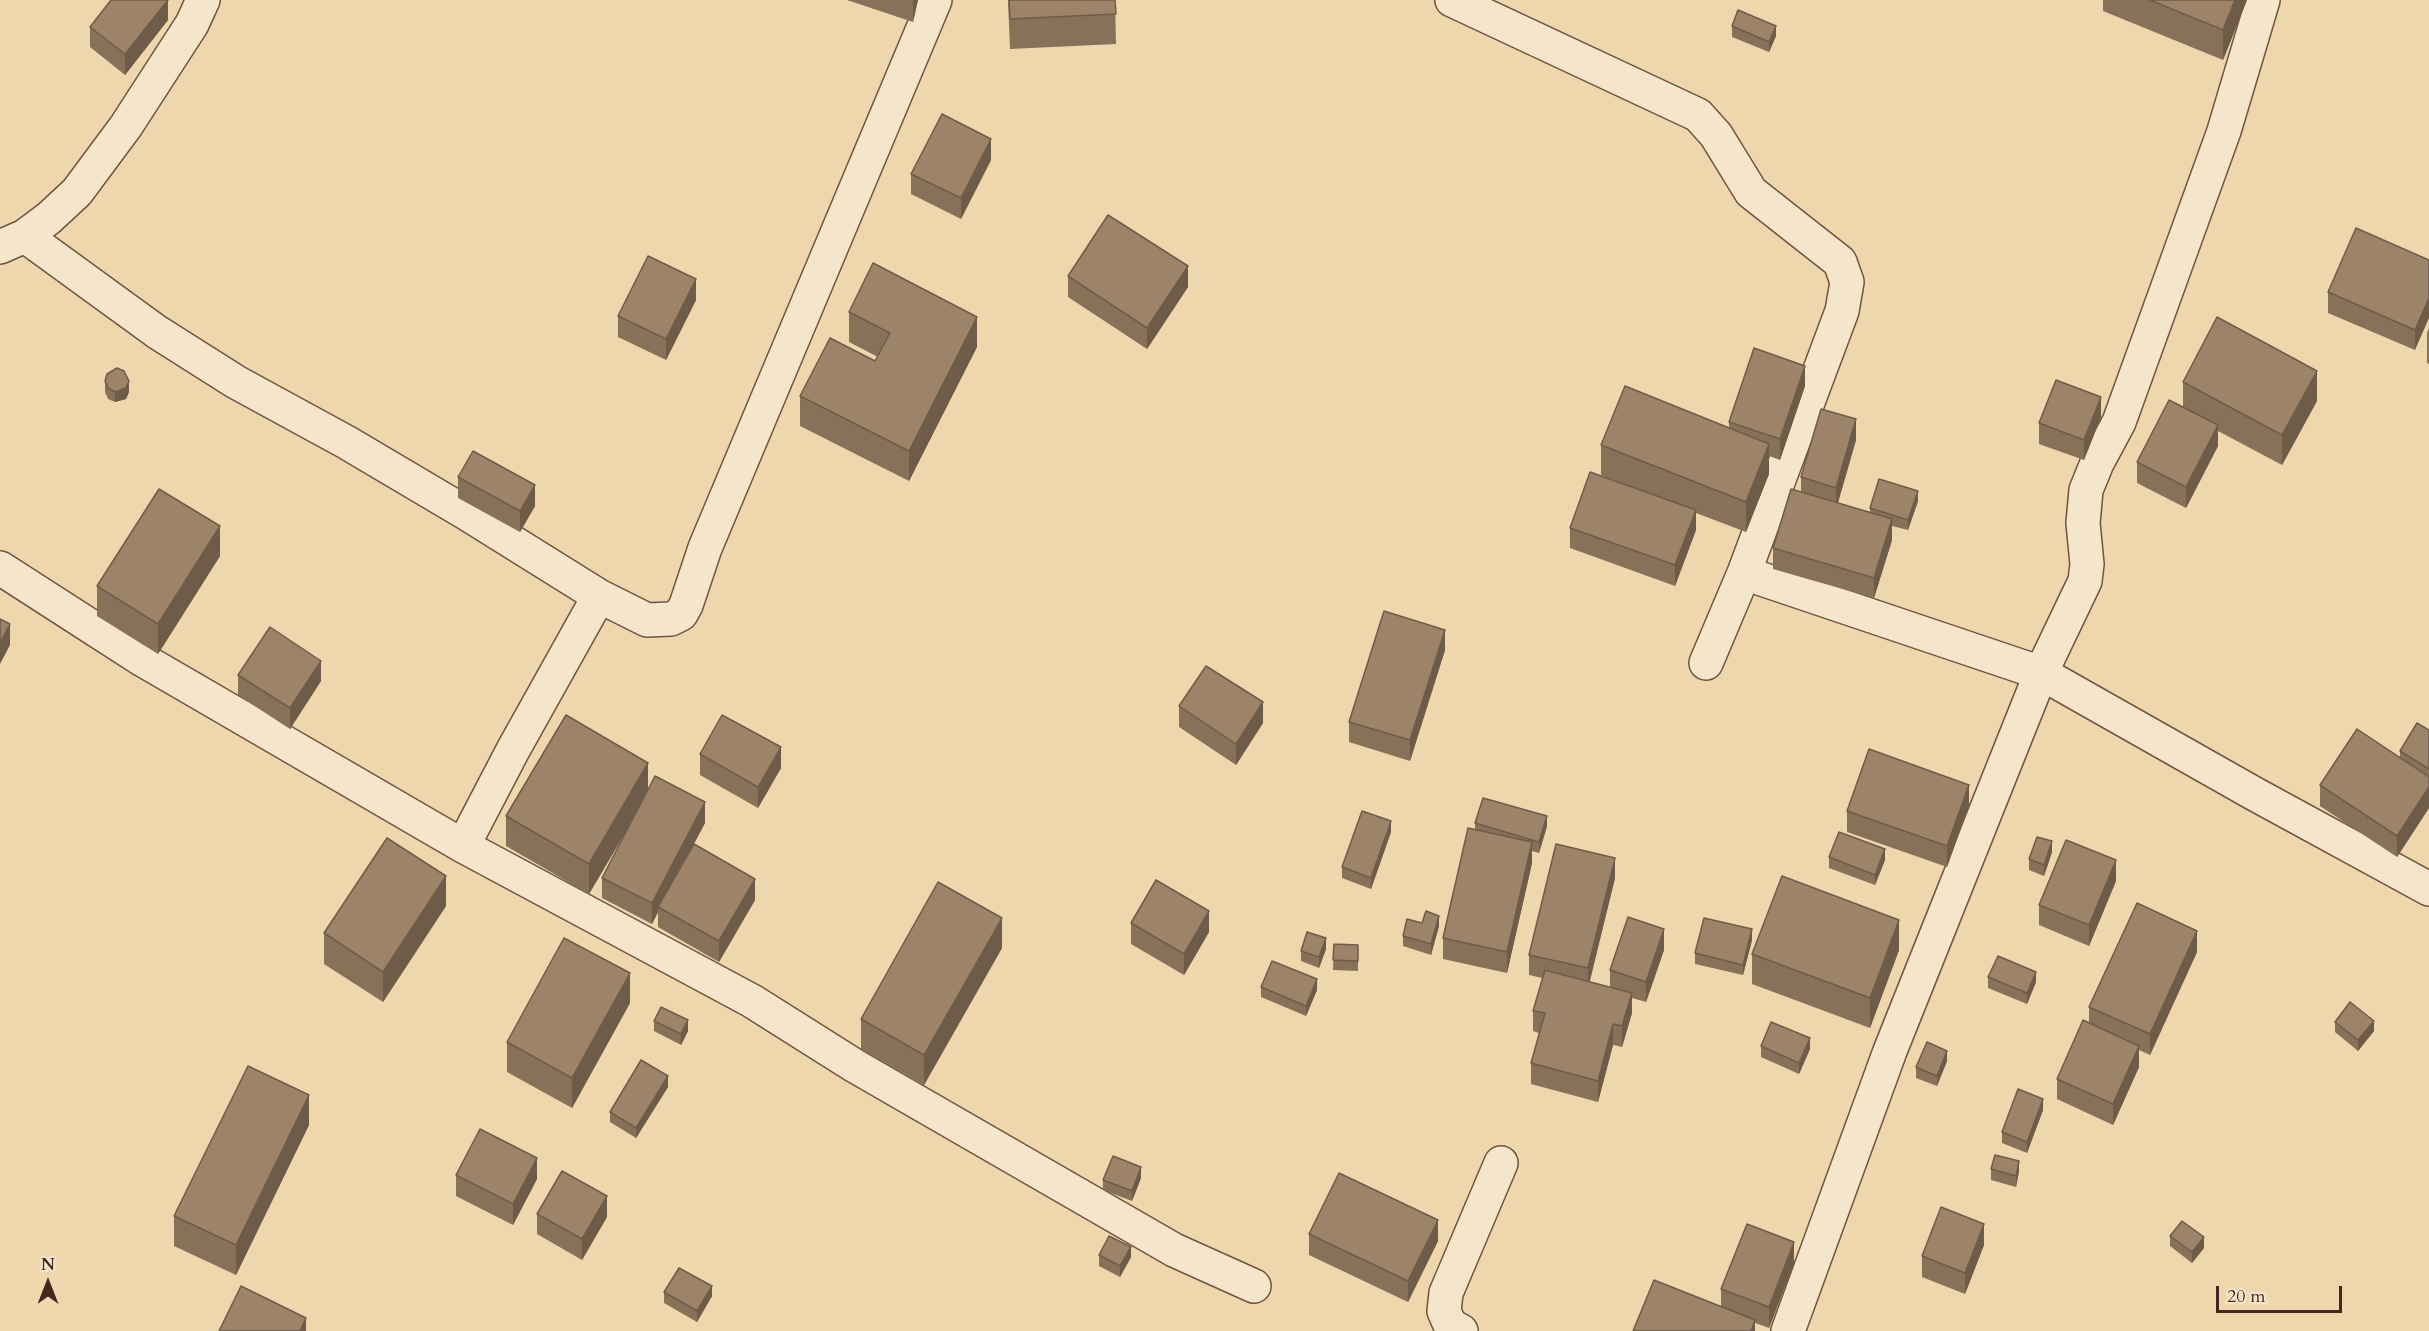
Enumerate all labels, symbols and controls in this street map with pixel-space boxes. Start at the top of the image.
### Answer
north arrow [18,1253,78,1313]
text: N [41,1254,55,1276]
scale bar [2219,1274,2345,1312]
text: 20 m [2227,1284,2266,1309]

